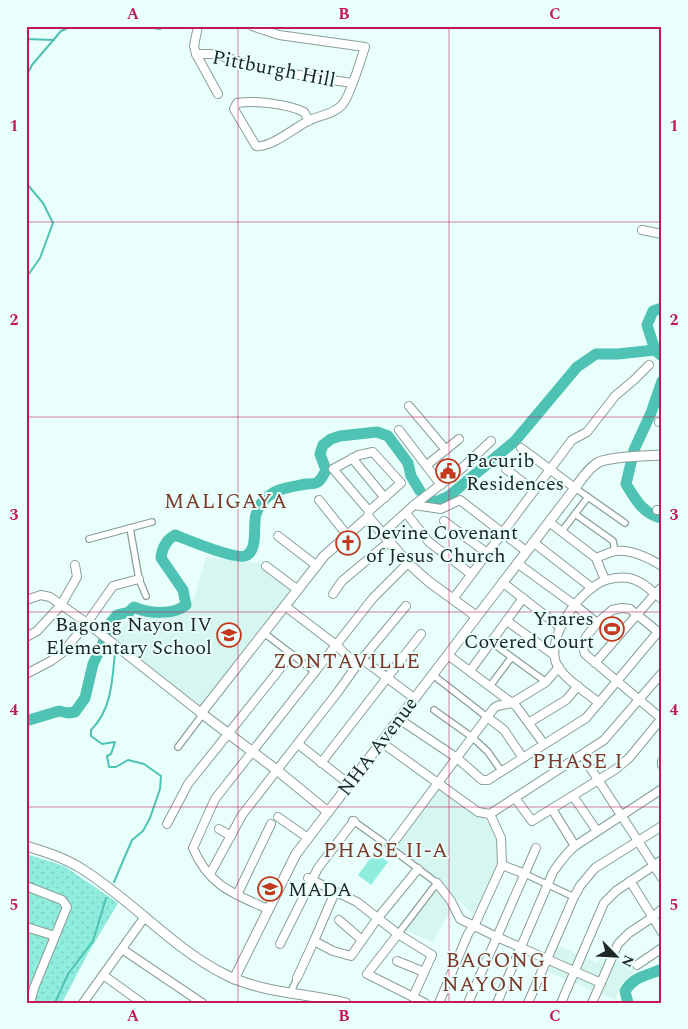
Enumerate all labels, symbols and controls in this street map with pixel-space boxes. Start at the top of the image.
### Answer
text: A [127,2,140,26]
text: B [338,2,350,26]
text: C [549,2,561,26]
street label: Pittburgh Hill [210,42,338,96]
text: 1 [10,114,18,138]
text: 1 [670,114,678,138]
text: 2 [10,308,19,332]
text: 2 [670,308,679,332]
place label: Pacurib Residences [466,446,564,499]
public building icon: Pacurib Residences [435,458,461,484]
district label: MALIGAYA [164,486,288,518]
text: 3 [10,503,19,527]
text: 3 [670,503,679,527]
place label: Devine Covenant of Jesus Church [366,518,518,571]
church icon: Devine Covenant of Jesus Church [335,530,361,556]
place label: Ynares Covered Court [464,604,594,657]
place label: Bagong Nayon IV Elementary School [46,610,212,663]
sports icon: Ynares Covered Court [599,616,625,642]
school or university icon: Bagong Nayon IV Elementary School [216,622,242,648]
district label: ZONTAVILLE [273,646,421,678]
street label: NHA Avenue [330,690,425,803]
text: 4 [10,698,19,722]
text: 4 [670,698,679,722]
district label: PHASE I [532,746,624,778]
district label: PHASE II-A [323,835,449,867]
place label: MADA [288,875,352,905]
school or university icon: MADA [257,876,283,902]
text: 5 [10,893,18,917]
text: 5 [670,893,678,917]
north arrow [590,932,640,982]
district label: BAGONG NAYON II [442,945,550,1001]
text: N [616,952,639,971]
text: A [127,1004,140,1028]
text: B [338,1004,350,1028]
text: C [549,1004,561,1028]

